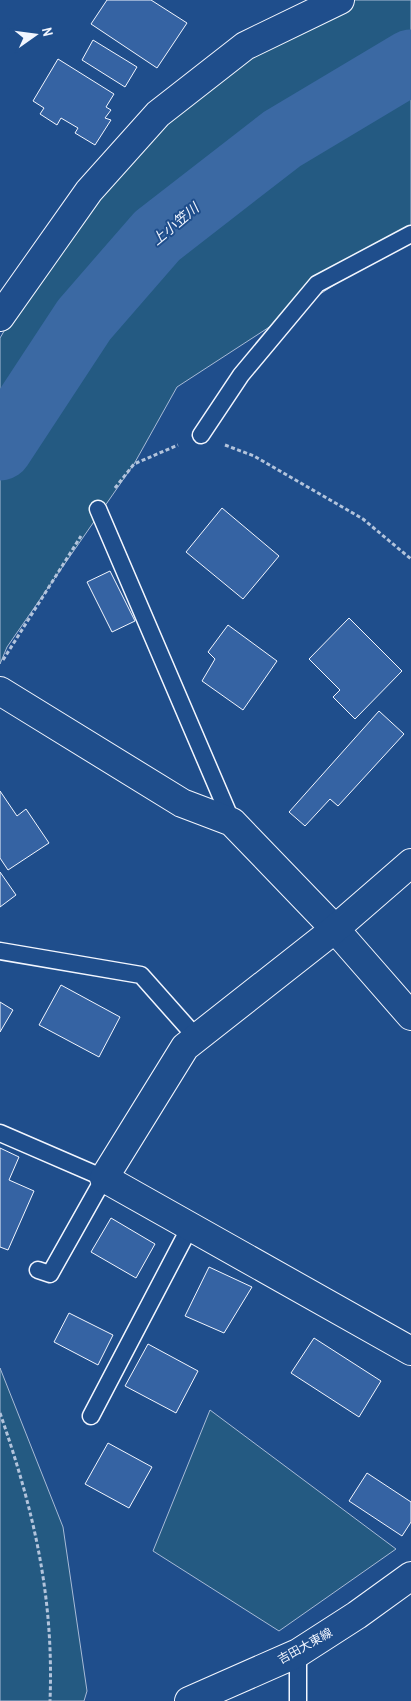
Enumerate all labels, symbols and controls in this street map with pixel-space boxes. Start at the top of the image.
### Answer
north arrow [10,10,60,60]
text: N [38,26,57,38]
water label: 上小笠川 [148,198,204,249]
street label: 吉田大東線 [275,1624,335,1668]

